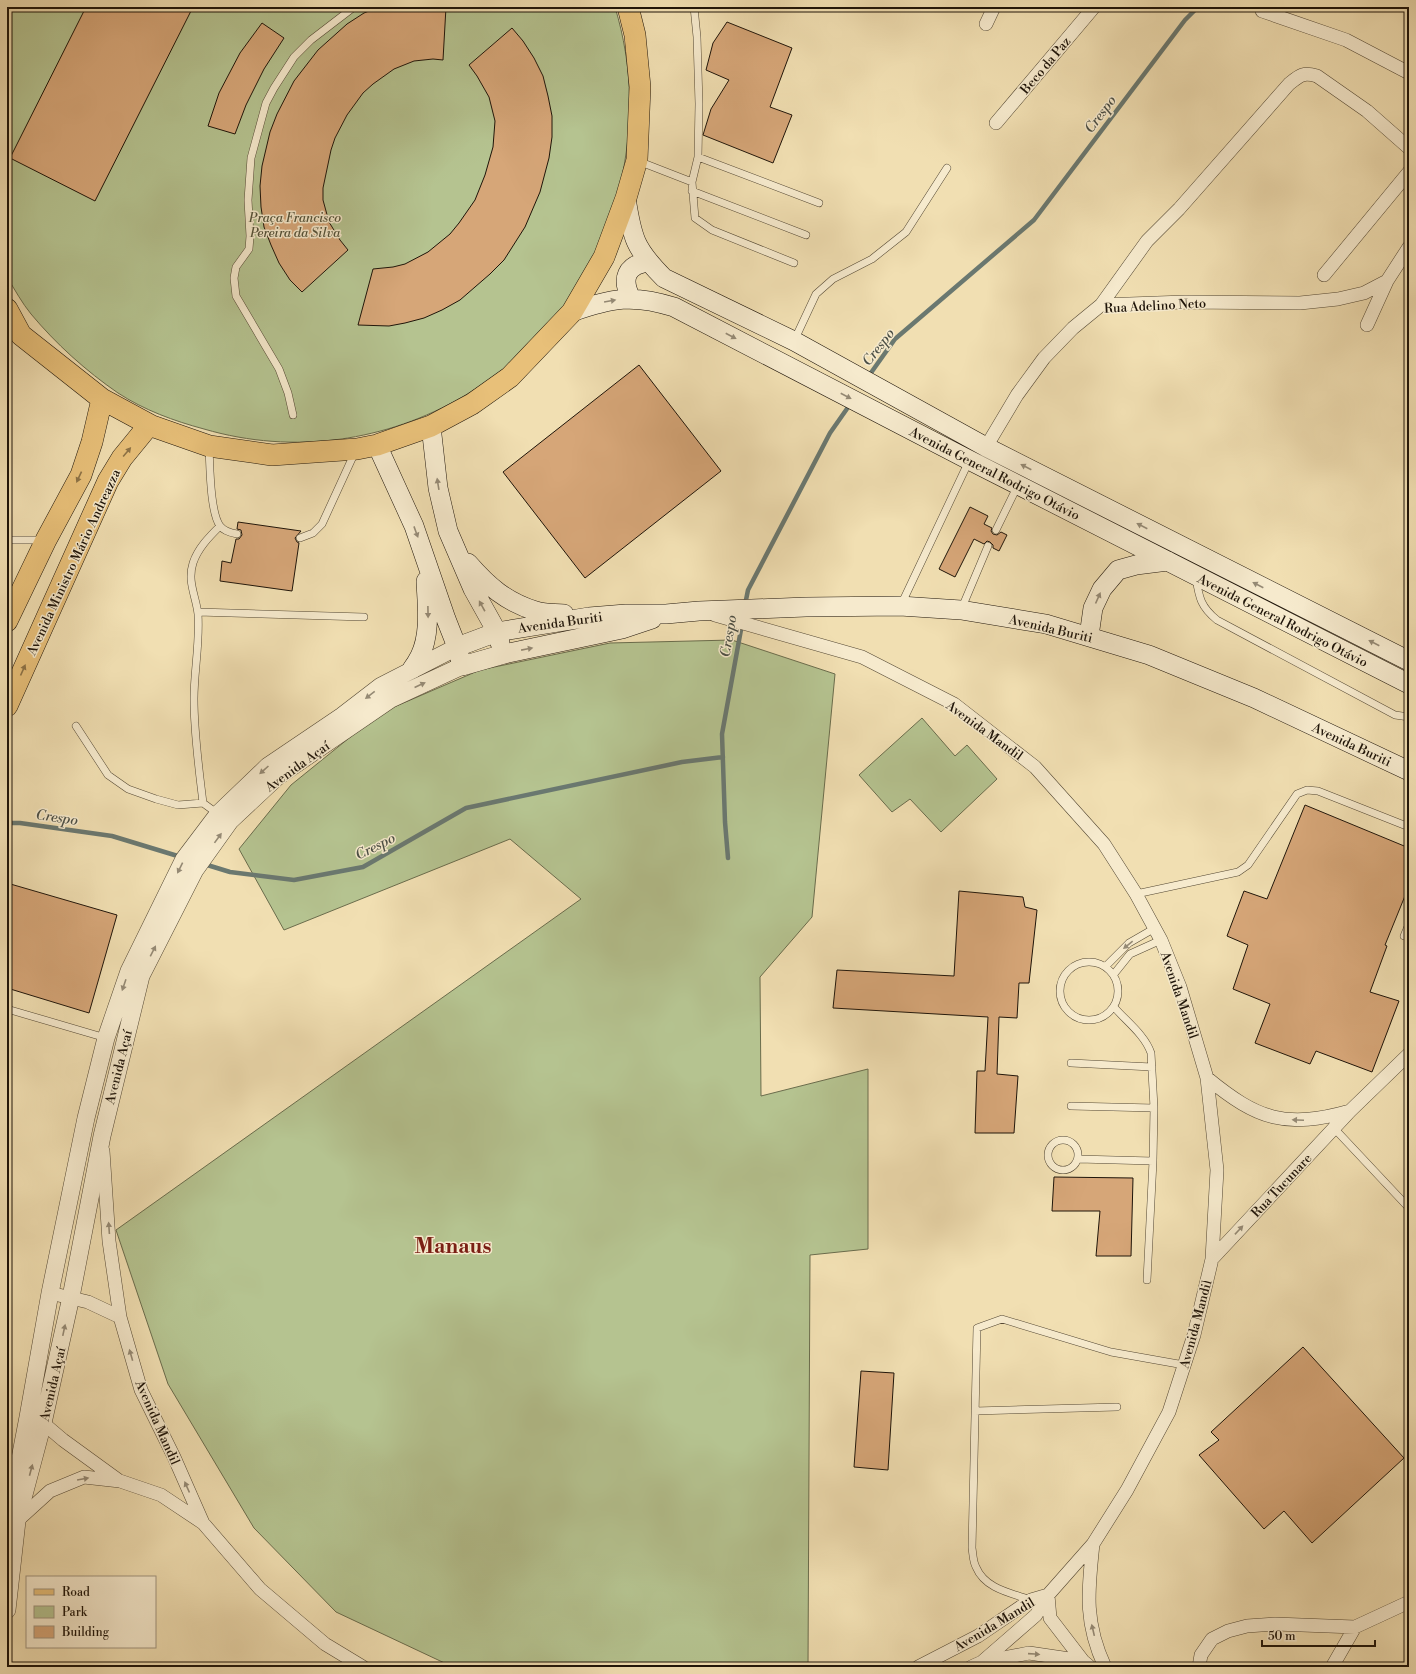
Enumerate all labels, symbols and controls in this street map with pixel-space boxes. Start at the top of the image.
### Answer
street label: Beco da Paz [1017,34,1074,98]
water label: Crespo [1081,92,1121,137]
park label: Praça Francisco Pereira da Silva [248,210,341,241]
street label: Rua Adelino Neto [1104,295,1206,317]
one-way arrow [603,298,616,304]
water label: Crespo [859,325,899,370]
one-way arrow [725,333,737,339]
one-way arrow [841,393,852,400]
street label: Avenida General Rodrigo Otávio [906,423,1082,524]
one-way arrow [122,447,131,458]
one-way arrow [1020,464,1032,470]
street label: Avenida Ministro Mário Andreazza [23,466,124,659]
one-way arrow [76,471,82,482]
one-way arrow [435,478,441,490]
one-way arrow [1136,523,1148,529]
one-way arrow [413,526,419,538]
street label: Avenida General Rodrigo Otávio [1194,570,1370,671]
one-way arrow [1252,581,1264,588]
one-way arrow [1095,592,1101,603]
one-way arrow [479,600,485,612]
one-way arrow [424,606,431,618]
street label: Avenida Buriti [516,609,603,637]
street label: Avenida Buriti [1006,611,1094,646]
water label: Crespo [716,614,742,659]
one-way arrow [1369,640,1380,646]
one-way arrow [521,646,533,652]
one-way arrow [20,665,26,676]
one-way arrow [415,682,426,688]
one-way arrow [364,690,375,699]
street label: Avenida Mandil [942,697,1026,764]
street label: Avenida Buriti [1309,719,1394,770]
street label: Avenida Açaí [261,738,334,796]
one-way arrow [259,765,269,775]
water label: Crespo [35,806,79,830]
water label: Crespo [352,829,398,865]
one-way arrow [214,833,222,844]
one-way arrow [177,862,183,874]
one-way arrow [1123,940,1134,949]
one-way arrow [150,945,157,957]
street label: Avenida Mandil [1156,949,1202,1041]
one-way arrow [121,980,127,992]
street label: Avenida Açaí [102,1028,136,1107]
one-way arrow [1292,1117,1305,1123]
street label: Rua Tucunare [1248,1150,1316,1221]
one-way arrow [105,1222,112,1234]
one-way arrow [1234,1225,1243,1235]
district label: Manaus [415,1234,491,1260]
street label: Avenida Mandil [1176,1278,1216,1371]
one-way arrow [61,1324,67,1336]
street label: Avenida Açaí [36,1345,69,1424]
one-way arrow [128,1349,134,1361]
street label: Avenida Mandil [131,1377,183,1467]
one-way arrow [28,1464,34,1477]
one-way arrow [77,1476,90,1482]
one-way arrow [184,1482,190,1493]
legend [26,1576,156,1648]
text: Road [62,1585,90,1600]
street label: Avenida Mandil [950,1594,1038,1656]
text: Park [62,1605,88,1620]
scale bar [1262,1622,1375,1648]
one-way arrow [1089,1624,1095,1636]
text: Building [61,1625,110,1640]
text: 50 m [1268,1629,1296,1644]
one-way arrow [1028,1650,1040,1657]

